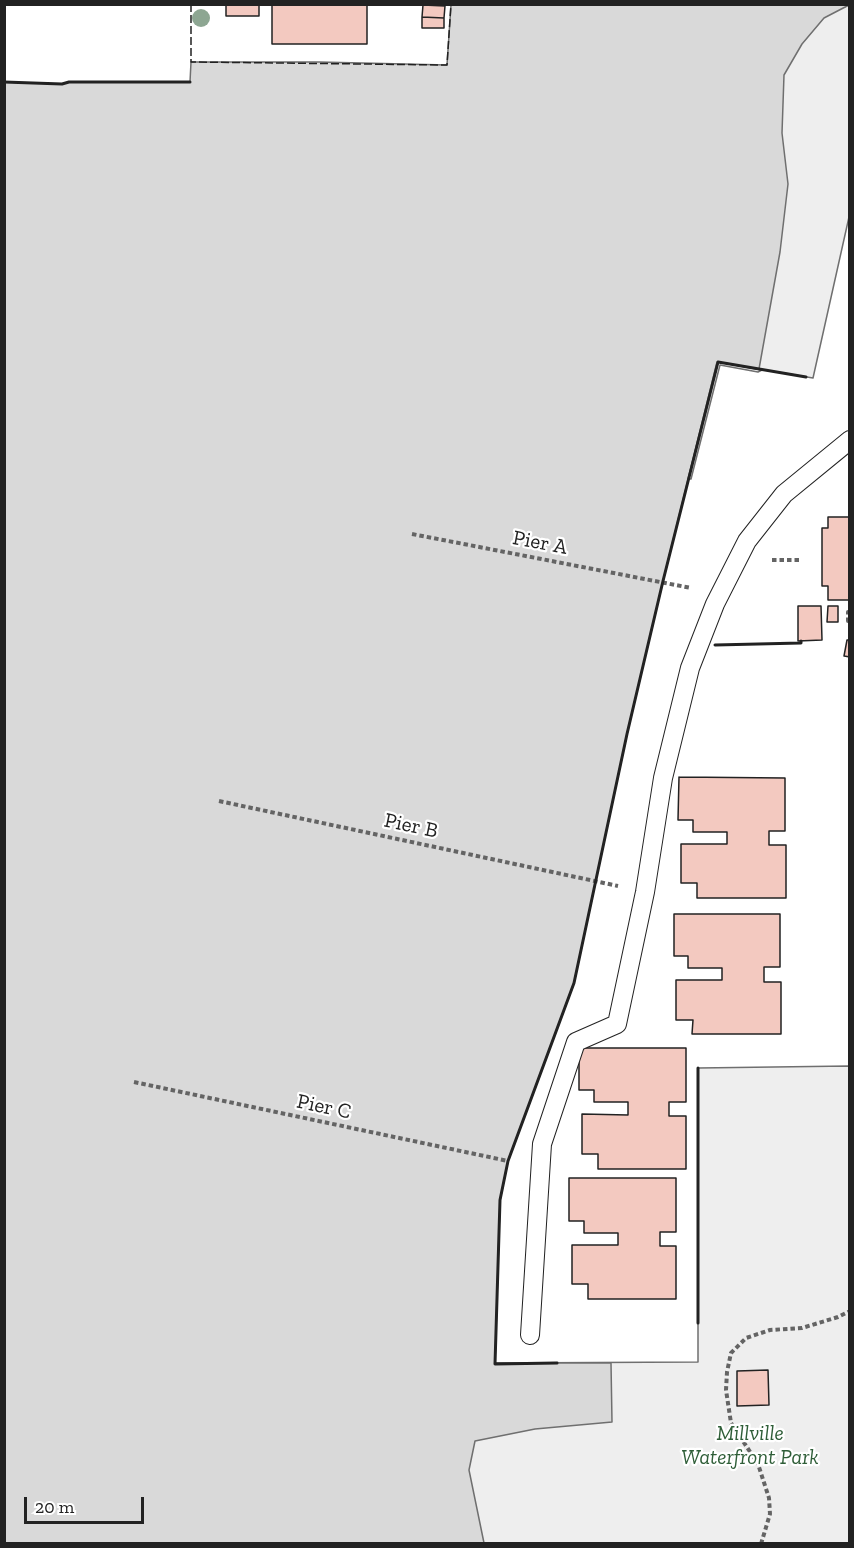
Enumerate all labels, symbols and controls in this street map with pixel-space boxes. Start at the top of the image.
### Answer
street label: Pier A [511,525,569,561]
street label: Pier B [382,808,440,844]
street label: Pier C [295,1089,353,1125]
park label: Millville Waterfront Park [681,1421,819,1471]
scale bar [27,1485,147,1523]
text: 20 m [35,1496,74,1518]

